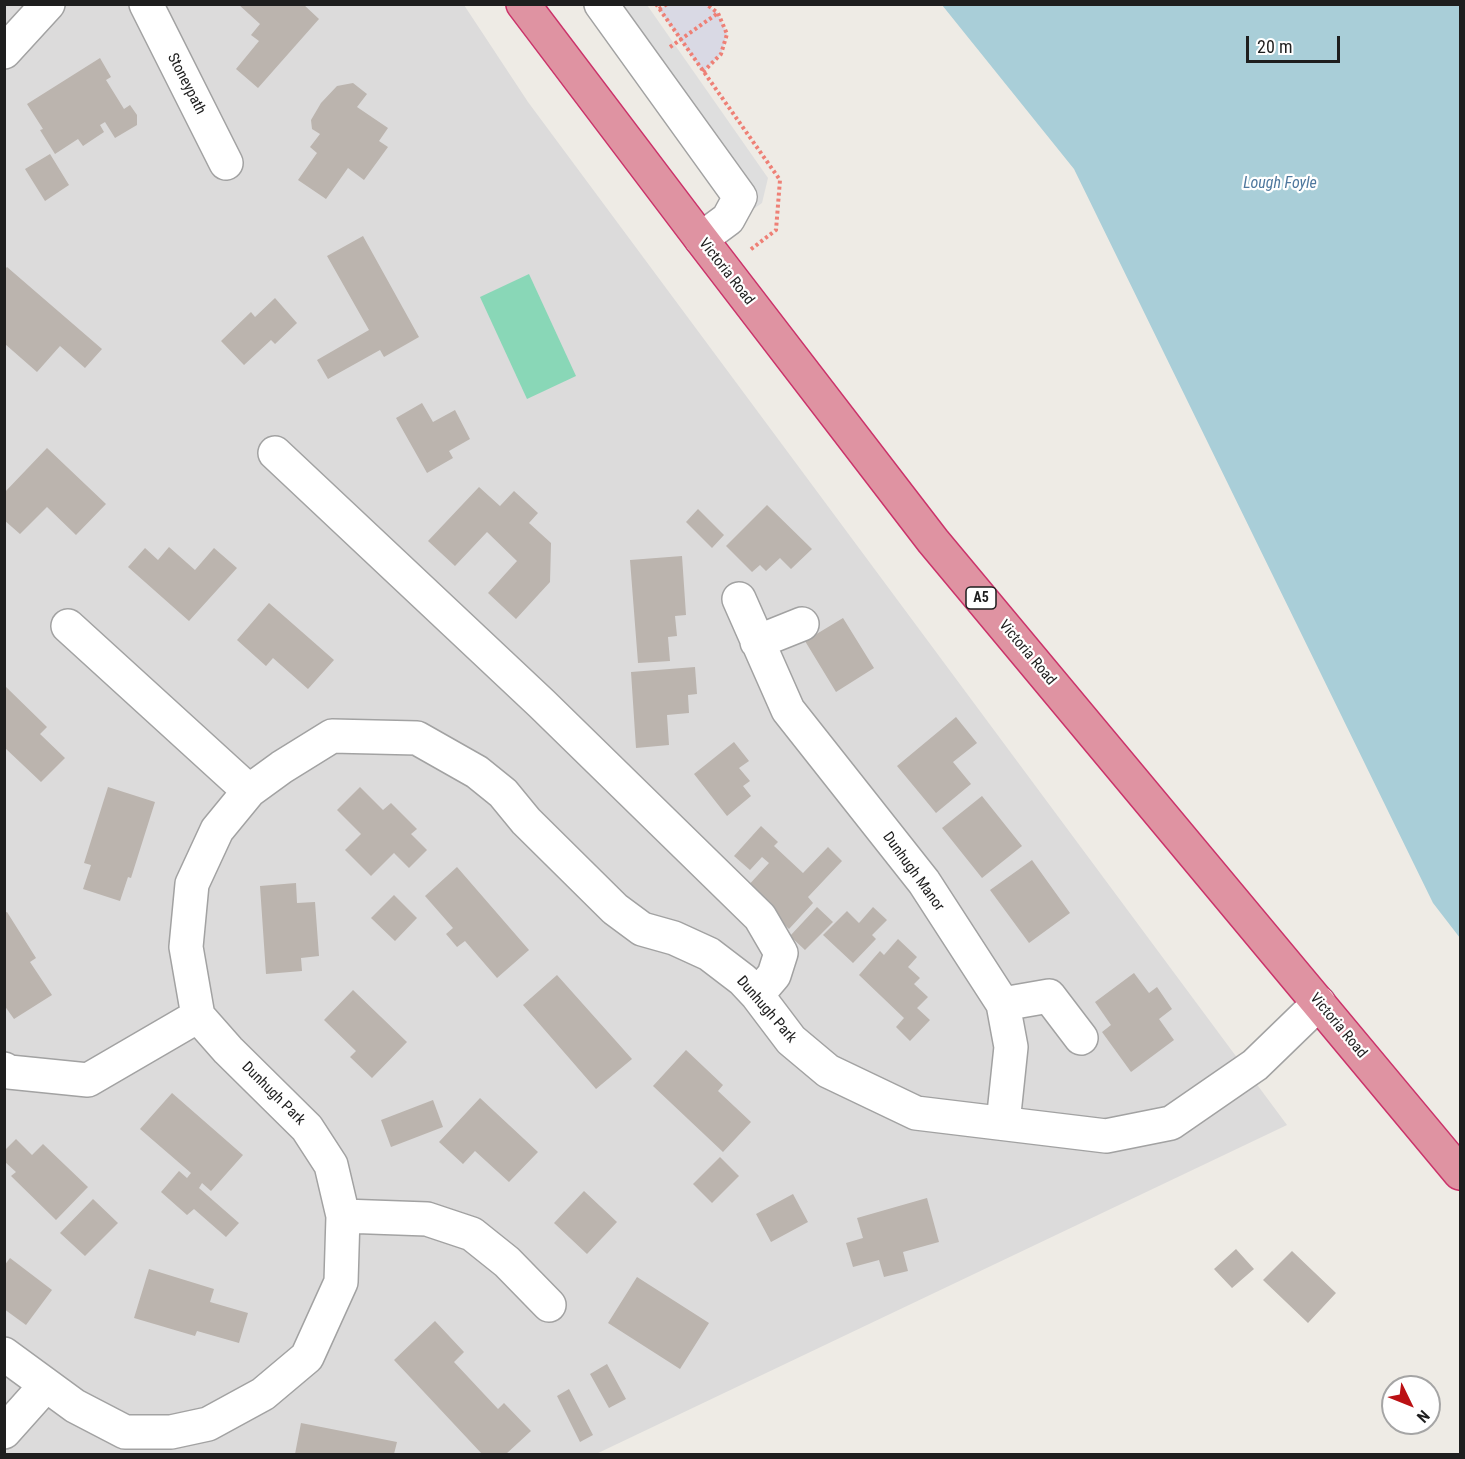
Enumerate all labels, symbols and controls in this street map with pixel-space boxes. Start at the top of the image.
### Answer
scale bar [1249,24,1344,62]
text: 20 m [1257,36,1292,57]
street label: Stoneypath [163,50,209,118]
water label: Lough Foyle [1243,174,1317,194]
street label: Victoria Road [694,235,758,309]
road number: A5 [966,587,996,609]
street label: Victoria Road [995,617,1059,689]
street label: Dunhugh Manor [878,829,948,915]
street label: Dunhugh Park [732,973,800,1047]
street label: Victoria Road [1306,990,1370,1062]
street label: Dunhugh Park [238,1059,308,1129]
north arrow [1381,1375,1441,1435]
text: N [1413,1406,1433,1426]

